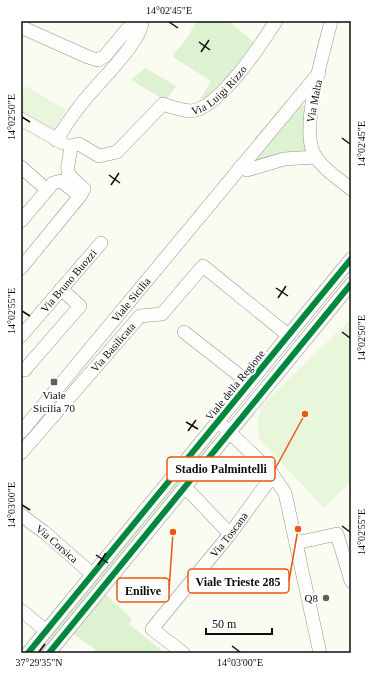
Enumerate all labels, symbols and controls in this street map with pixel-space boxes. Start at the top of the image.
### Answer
text: 14°02'45"E [146,5,192,16]
street label: Via Luigi Rizzo [190,63,249,117]
street label: Via Malta [304,78,324,124]
text: 14°02'50"E [6,94,17,140]
text: 14°02'45"E [356,121,367,167]
street label: Via Bruno Buozzi [38,247,99,315]
street label: Viale Sicilia [109,275,153,324]
text: 14°02'55"E [6,288,17,334]
text: 14°02'50"E [356,315,367,361]
street label: Via Basilicata [88,320,138,374]
street label: Viale della Regione [203,347,267,422]
marker: Viale Sicilia 70 [49,377,59,387]
place label: Viale Sicilia 70 [33,389,75,414]
callout: Stadio Palmintelli [167,457,275,481]
text: Stadio Palmintelli [175,462,268,476]
text: 14°03'00"E [6,482,17,528]
text: 14°02'55"E [356,509,367,555]
street label: Via Toscana [208,510,250,559]
street label: Via Corsica [34,522,81,565]
callout: Viale Trieste 285 [188,569,289,593]
text: Viale Trieste 285 [195,575,281,589]
callout: Enilive [117,578,169,602]
text: Enilive [125,584,162,598]
place label: Q8 [305,592,318,604]
marker: Q8 [321,593,331,603]
scale bar [206,610,272,636]
text: 50 m [212,617,237,631]
text: 37°29'35"N [15,657,63,668]
text: 14°03'00"E [217,657,263,668]

